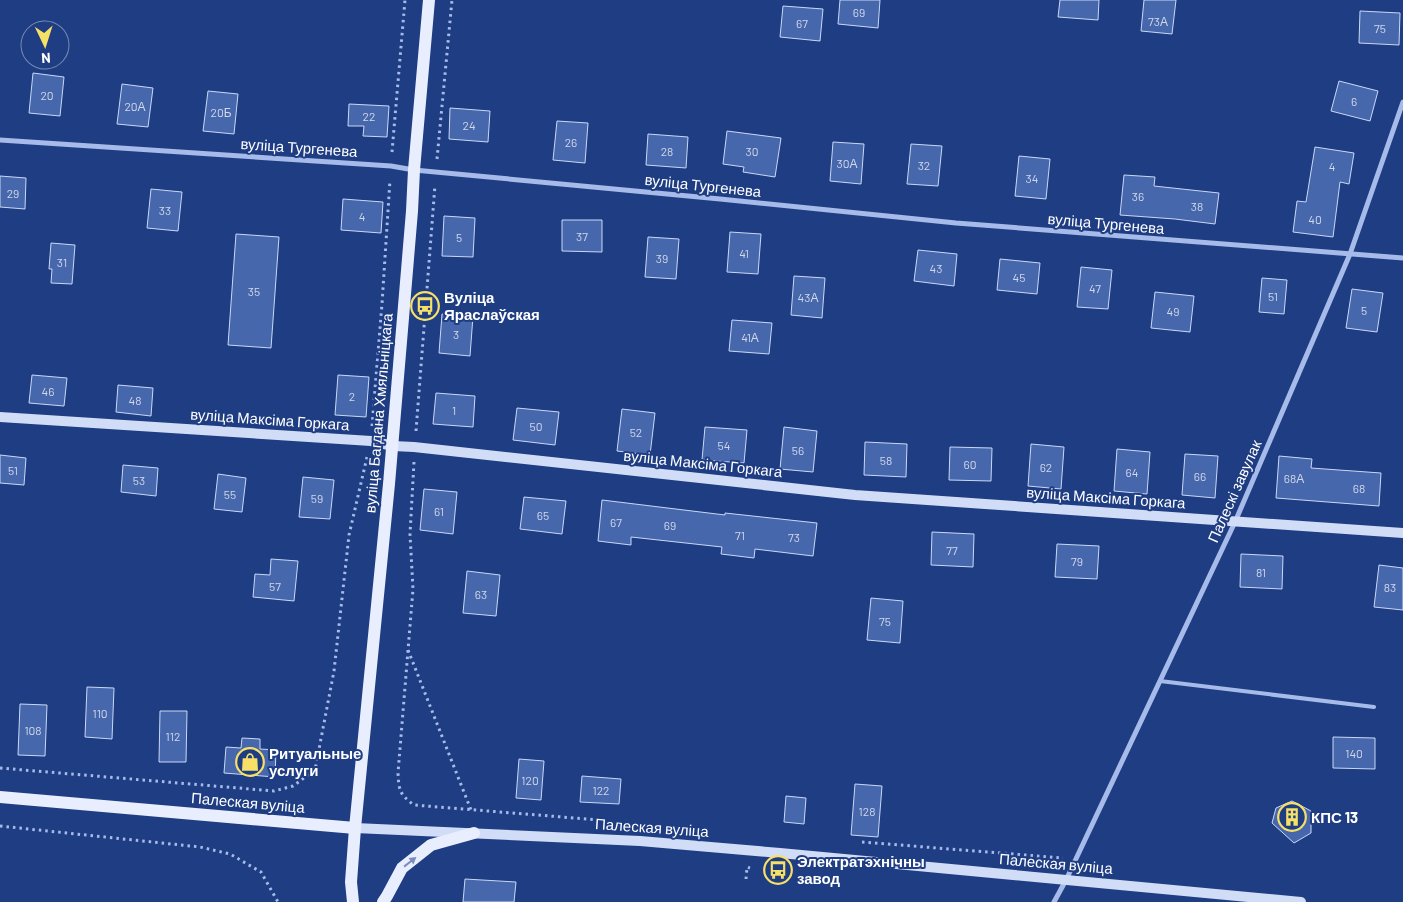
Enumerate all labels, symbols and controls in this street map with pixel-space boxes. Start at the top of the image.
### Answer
house number: 69 [853,5,865,19]
house number: 73А [1148,14,1168,28]
house number: 67 [796,16,808,30]
north arrow [20,20,70,70]
house number: 75 [1374,21,1386,35]
text: N [41,50,51,67]
house number: 20 [40,88,54,102]
house number: 6 [1351,94,1357,108]
house number: 20А [124,99,146,113]
house number: 20Б [210,105,232,119]
house number: 22 [363,109,375,123]
house number: 24 [462,118,476,132]
street label: вуліца Тургенева [240,134,359,160]
house number: 26 [565,135,577,149]
house number: 28 [661,144,673,158]
house number: 30 [746,144,758,158]
house number: 30А [837,156,857,170]
house number: 32 [918,158,930,172]
house number: 4 [1329,159,1335,173]
street label: вуліца Тургенева [644,170,763,200]
house number: 34 [1026,171,1038,185]
house number: 29 [7,186,19,200]
house number: 36 [1132,189,1144,203]
house number: 38 [1191,199,1203,213]
house number: 33 [159,203,171,217]
house number: 4 [359,209,365,223]
street label: вуліца Тургенева [1047,209,1166,237]
house number: 40 [1308,212,1322,226]
house number: 37 [576,229,588,243]
house number: 5 [456,230,462,244]
house number: 41 [739,246,749,260]
house number: 39 [656,251,668,265]
house number: 31 [57,255,67,269]
house number: 43 [930,261,942,275]
house number: 45 [1013,270,1025,284]
house number: 47 [1089,281,1101,295]
house number: 35 [248,284,260,298]
place label: Вуліца Яраслаўская [444,288,540,323]
house number: 51 [1268,289,1278,303]
house number: 43А [798,290,818,304]
bus stop icon: Вуліца Яраслаўская [410,291,440,321]
house number: 5 [1361,303,1367,317]
house number: 49 [1167,304,1179,318]
street label: вуліца Багдана Хмяльніцкага [360,312,396,514]
house number: 3 [453,327,459,341]
house number: 41А [741,330,759,344]
house number: 46 [42,384,54,398]
house number: 2 [349,389,355,403]
house number: 48 [129,393,141,407]
house number: 1 [452,403,456,417]
street label: вуліца Максіма Горкага [190,404,351,434]
house number: 50 [530,419,542,433]
house number: 52 [630,425,642,439]
street label: Палескі завулак [1203,437,1265,545]
house number: 54 [718,438,730,452]
house number: 56 [792,443,804,457]
street label: вуліца Максіма Горкага [623,446,784,480]
house number: 58 [880,453,892,467]
house number: 60 [964,457,976,471]
house number: 62 [1040,460,1052,474]
house number: 51 [8,463,18,477]
house number: 64 [1126,465,1138,479]
house number: 66 [1194,469,1206,483]
house number: 68А [1284,471,1304,485]
house number: 53 [133,473,145,487]
house number: 68 [1353,481,1365,495]
street label: вуліца Максіма Горкага [1026,482,1187,512]
house number: 55 [224,487,236,501]
house number: 59 [311,491,323,505]
house number: 61 [434,504,444,518]
house number: 65 [537,508,549,522]
house number: 67 [610,515,622,529]
house number: 69 [664,518,676,532]
house number: 71 [735,528,745,542]
house number: 73 [788,530,800,544]
house number: 77 [946,543,958,557]
house number: 79 [1071,554,1083,568]
house number: 81 [1256,565,1266,579]
house number: 57 [269,579,281,593]
house number: 83 [1384,580,1396,594]
house number: 63 [475,587,487,601]
house number: 75 [879,614,891,628]
house number: 110 [92,706,108,720]
house number: 108 [24,723,42,737]
house number: 112 [166,729,180,743]
place label: Ритуальные услуги [269,744,361,779]
house number: 140 [1345,746,1363,760]
shop icon: Ритуальные услуги [235,747,265,777]
house number: 120 [521,773,539,787]
house number: 122 [592,783,610,797]
street label: Палеская вуліца [190,788,306,816]
building icon: КПС 13 [1277,802,1307,832]
house number: 128 [859,804,875,818]
place label: КПС 13 [1311,808,1358,826]
street label: Палеская вуліца [595,814,710,840]
street label: Палеская вуліца [998,849,1114,877]
place label: Электратэхнічны завод [797,852,925,887]
bus stop icon: Электратэхнічны завод [763,855,793,885]
one-way arrow [403,857,416,868]

